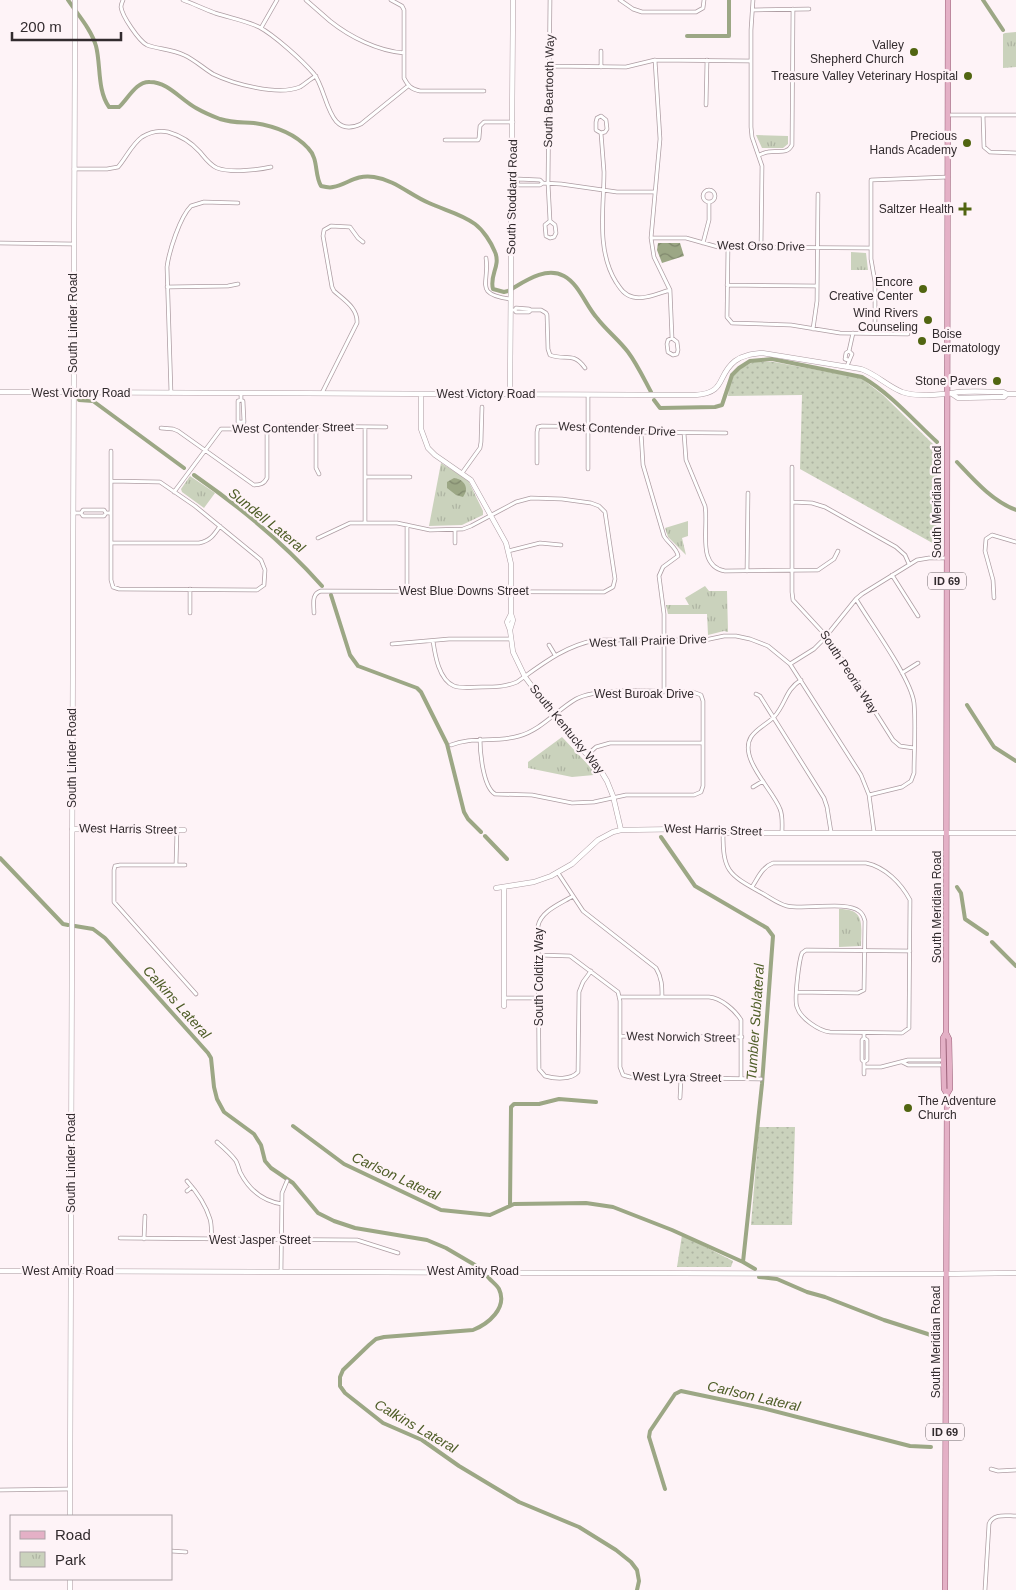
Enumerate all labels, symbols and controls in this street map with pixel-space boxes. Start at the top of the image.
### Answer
scale bar [12,10,121,42]
text: 200 m [20,18,62,35]
street label: South Beartooth Way [541,34,557,148]
place label: Valley Shepherd Church [810,38,904,66]
marker: Valley Shepherd Church [908,46,920,58]
place label: Treasure Valley Veterinary Hospital [771,69,958,83]
marker: Treasure Valley Veterinary Hospital [962,70,974,82]
place label: Precious Hands Academy [870,129,957,157]
marker: Precious Hands Academy [961,137,973,149]
street label: South Stoddard Road [504,139,520,255]
place label: Saltzer Health [879,202,954,216]
marker: Saltzer Health [958,202,972,216]
street label: West Orso Drive [717,238,805,254]
street label: South Linder Road [66,273,80,373]
place label: Encore Creative Center [829,275,913,303]
marker: Encore Creative Center [917,283,929,295]
place label: Wind Rivers Counseling [853,306,918,334]
marker: Wind Rivers Counseling [922,314,934,326]
place label: Boise Dermatology [932,327,1000,355]
marker: Boise Dermatology [916,335,928,347]
place label: Stone Pavers [915,374,987,388]
marker: Stone Pavers [991,375,1003,387]
street label: West Victory Road [32,386,130,400]
street label: West Victory Road [437,387,535,401]
street label: West Contender Drive [558,419,677,439]
street label: West Contender Street [232,420,355,436]
street label: South Meridian Road [930,446,944,558]
water label: Sundell Lateral [226,484,309,556]
road number: ID 69 [928,572,966,590]
street label: West Blue Downs Street [399,584,530,598]
street label: South Peoria Way [817,628,881,716]
street label: West Tall Prairie Drive [589,632,707,650]
street label: South Kentucky Way [527,681,607,777]
street label: West Buroak Drive [594,687,694,701]
street label: South Linder Road [65,708,79,808]
street label: West Harris Street [79,821,178,837]
street label: West Harris Street [664,821,763,839]
street label: South Meridian Road [930,851,944,963]
street label: South Colditz Way [532,928,546,1026]
water label: Calkins Lateral [140,962,215,1042]
water label: Tumbler Sublateral [743,962,767,1081]
street label: West Norwich Street [626,1029,736,1045]
street label: West Lyra Street [633,1069,722,1085]
place label: The Adventure Church [918,1094,996,1122]
marker: The Adventure Church [902,1102,914,1114]
street label: South Linder Road [64,1113,78,1213]
water label: Carlson Lateral [350,1149,443,1204]
street label: West Jasper Street [209,1233,312,1247]
street label: West Amity Road [22,1264,114,1278]
street label: West Amity Road [427,1264,519,1278]
street label: South Meridian Road [929,1286,943,1398]
water label: Carlson Lateral [706,1378,803,1415]
water label: Calkins Lateral [372,1396,461,1457]
road number: ID 69 [926,1424,964,1440]
legend [10,1515,172,1580]
text: Road [55,1526,91,1543]
text: Park [55,1551,86,1568]

